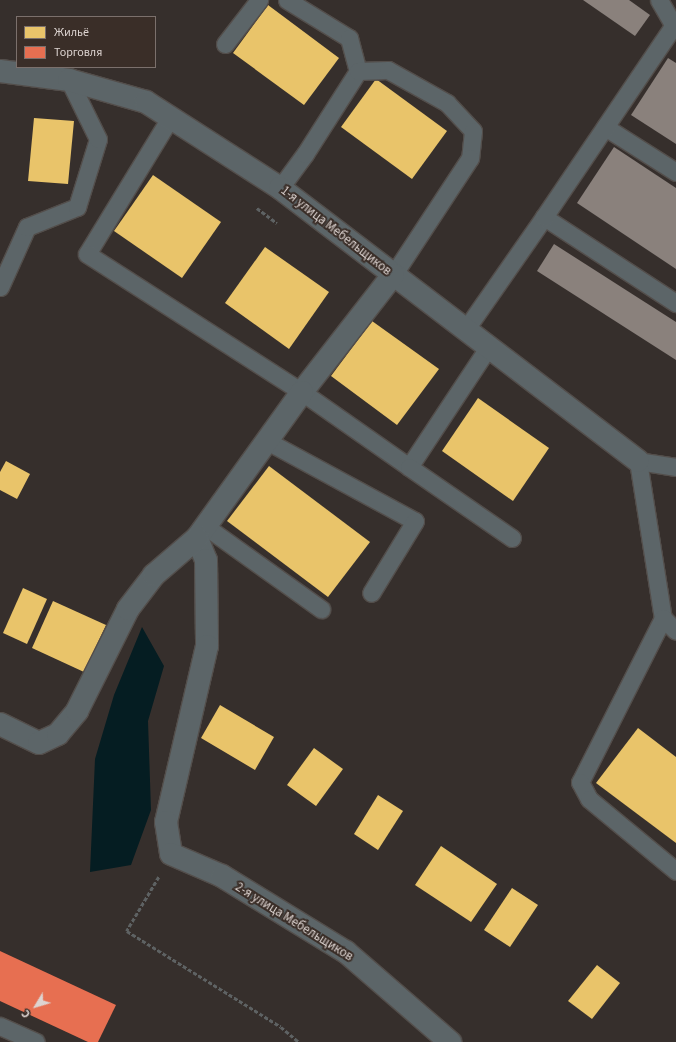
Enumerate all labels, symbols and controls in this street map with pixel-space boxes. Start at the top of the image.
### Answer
legend [16,16,156,68]
text: Жильё [54,24,89,41]
text: Торговля [54,44,102,61]
street label: 1-я улица Мебельщиков [278,183,394,279]
street label: 2-я улица Мебельщиков [232,879,356,965]
north arrow [16,986,56,1026]
text: С [18,1007,34,1021]

